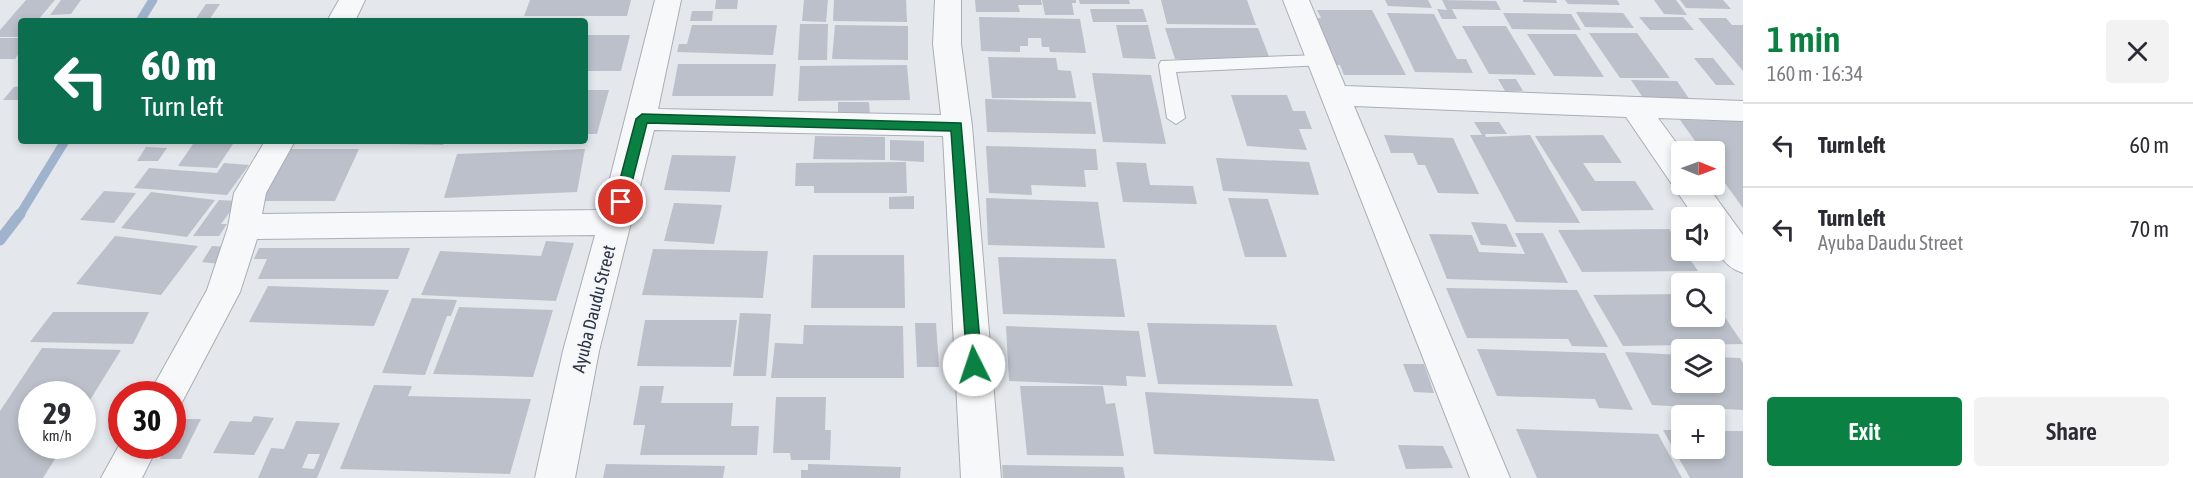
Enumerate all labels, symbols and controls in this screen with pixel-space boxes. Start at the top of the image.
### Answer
text: 1 min [1767,18,1841,60]
button: close [2106,20,2169,83]
text: 60 m [141,41,216,89]
icon: left [42,42,120,120]
text: 160 m · 16:34 [1767,62,1863,85]
text: Turn left [141,91,224,122]
icon: left [1767,129,1800,162]
text: Turn left [1818,132,1885,158]
text: 60 m [2129,132,2169,158]
north arrow [1671,141,1725,195]
map controls [1671,141,1725,459]
pin [595,176,646,227]
icon: arrive [604,185,637,218]
text: Turn left [1818,205,1885,231]
button: sound [1671,207,1725,261]
icon: left [1767,213,1800,246]
text: 70 m [2129,216,2169,242]
text: Ayuba Daudu Street [1818,231,1963,254]
street label: Ayuba Daudu Street [568,243,620,375]
button: search [1671,273,1725,327]
position arrow [942,333,1006,397]
button: layers [1671,339,1725,393]
speed limit sign: 30 [108,381,186,459]
text: 29 [43,396,71,430]
button: Exit [1767,397,1962,466]
button: Share [1974,397,2169,466]
button: + [1671,405,1725,459]
text: km/h [42,427,72,444]

